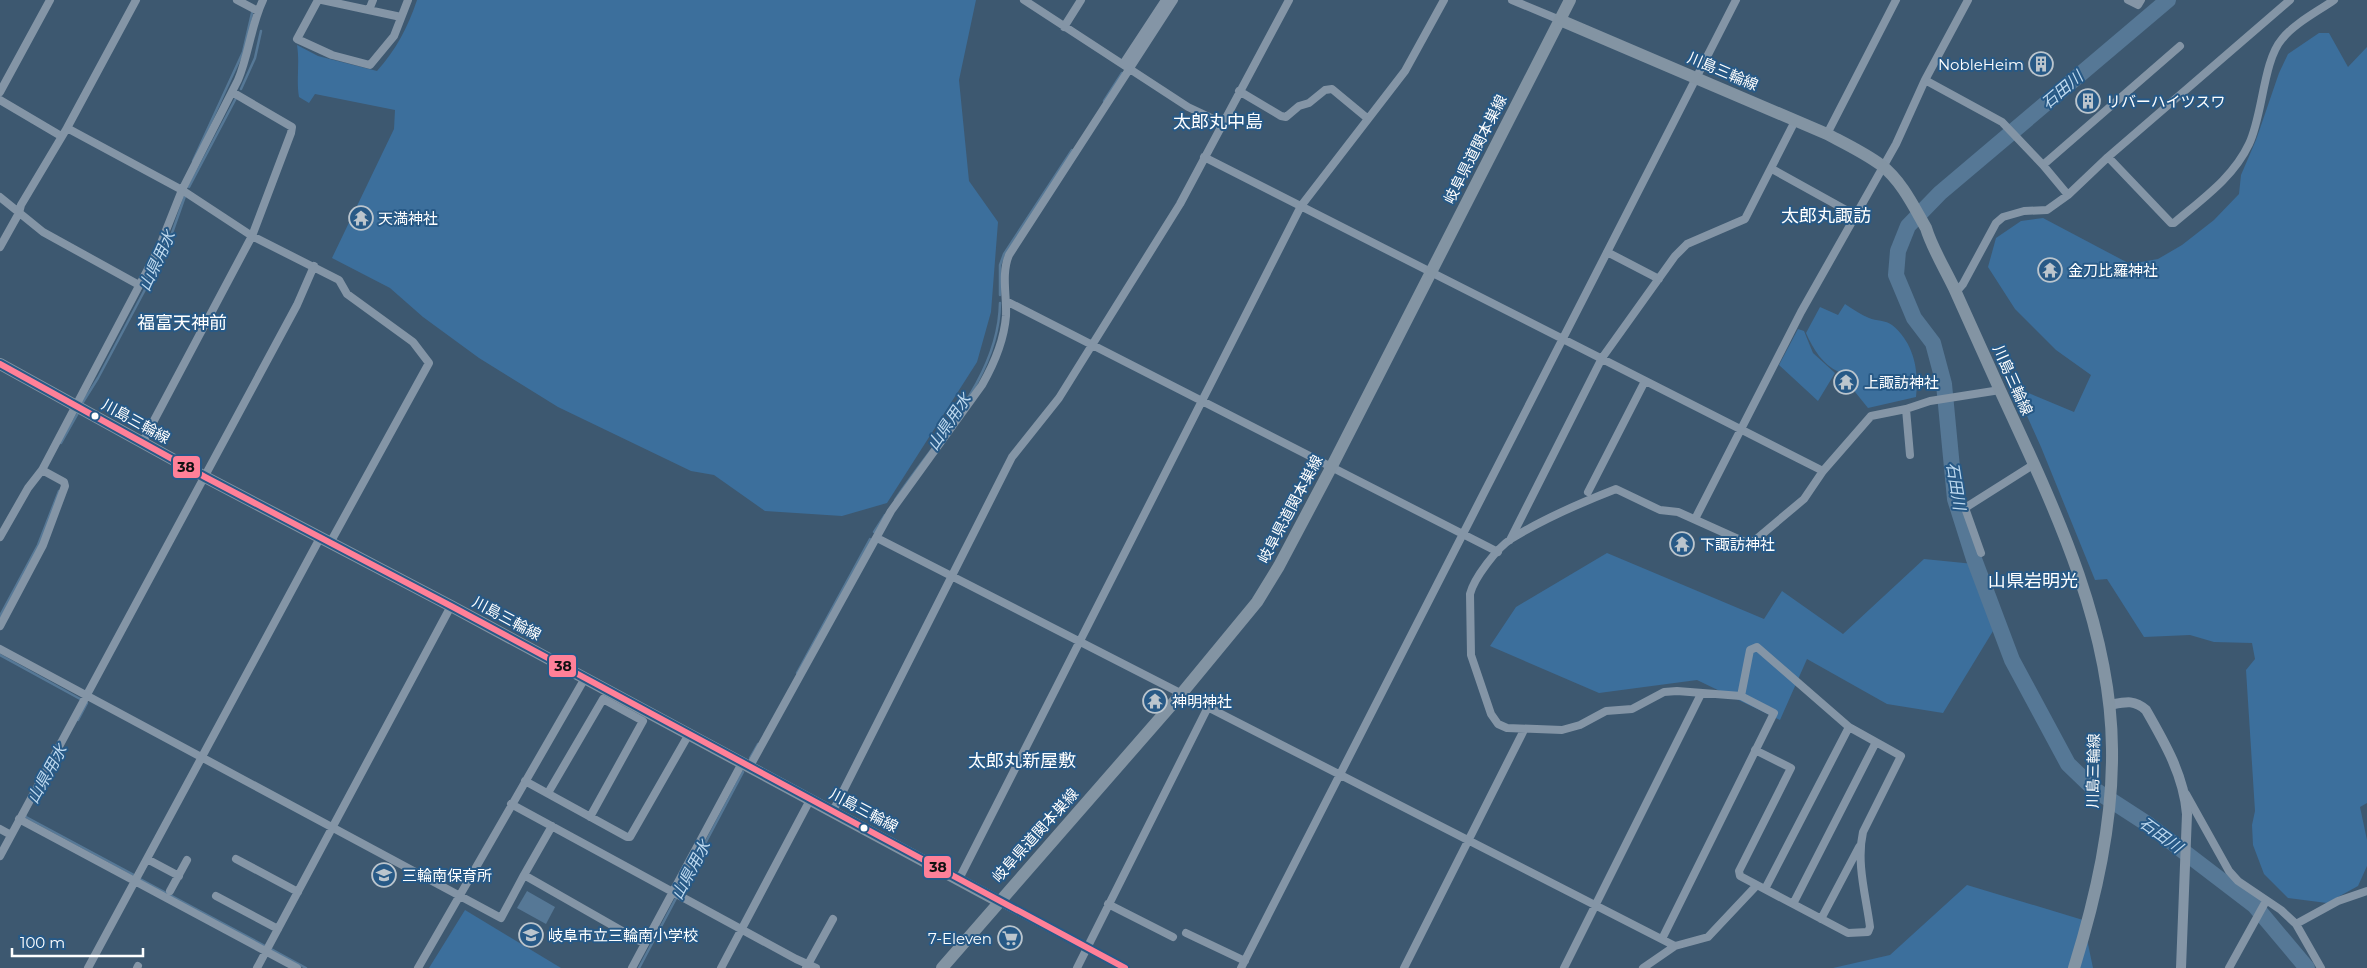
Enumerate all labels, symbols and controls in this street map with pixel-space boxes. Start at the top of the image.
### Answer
street label: 川島三輪線 [1685,48,1761,94]
building icon: NobleHeim [2028,51,2054,77]
place label: NobleHeim [1938,55,2024,74]
water label: 石田川 [2038,66,2088,113]
building icon: リバーハイツスワ [2075,88,2101,114]
street label: 岐阜県道関本巣線 [1439,91,1511,207]
place label: リバーハイツスワ [2106,92,2225,111]
district label: 太郎丸中島 [1173,111,1263,133]
temple icon: 天満神社 [348,205,374,231]
district label: 太郎丸諏訪 [1781,205,1871,227]
place label: 天満神社 [378,209,438,228]
water label: 山県用水 [135,226,180,294]
temple icon: 金刀比羅神社 [2037,257,2063,283]
place label: 金刀比羅神社 [2068,261,2158,280]
district label: 福富天神前 [137,312,227,334]
street label: 川島三輪線 [1989,342,2037,418]
temple icon: 上諏訪神社 [1833,369,1859,395]
place label: 上諏訪神社 [1864,373,1939,392]
water label: 山県用水 [923,389,976,454]
street label: 川島三輪線 [99,395,173,447]
unlabelled marker [90,411,100,421]
street label: 岐阜県道関本巣線 [1253,452,1327,566]
line badge: 38 [172,455,201,479]
text: 38 [176,458,195,476]
water label: 石田川 [1943,461,1969,513]
temple icon: 下諏訪神社 [1669,531,1695,557]
place label: 下諏訪神社 [1700,535,1775,554]
district label: 山県岩明光 [1988,570,2078,592]
street label: 川島三輪線 [469,592,545,644]
line badge: 38 [548,654,577,678]
text: 38 [553,657,572,675]
temple icon: 神明神社 [1142,688,1168,714]
place label: 神明神社 [1172,692,1232,711]
street label: 川島三輪線 [2083,733,2103,809]
water label: 山県用水 [23,740,72,807]
district label: 太郎丸新屋敷 [968,750,1076,772]
street label: 川島三輪線 [826,784,902,836]
street label: 岐阜県道関本巣線 [988,784,1082,886]
water label: 石田川 [2136,813,2188,858]
unlabelled marker [859,823,869,833]
water label: 山県用水 [668,836,715,903]
line badge: 38 [923,855,952,879]
text: 38 [928,858,947,876]
school or university icon: 三輪南保育所 [371,862,397,888]
place label: 三輪南保育所 [402,866,492,885]
school or university icon: 岐阜市立三輪南小学校 [518,922,544,948]
supermarket icon: 7-Eleven [997,925,1023,951]
scale bar [12,926,144,958]
place label: 岐阜市立三輪南小学校 [548,926,698,945]
place label: 7-Eleven [928,929,992,948]
text: 100 m [20,933,65,952]

